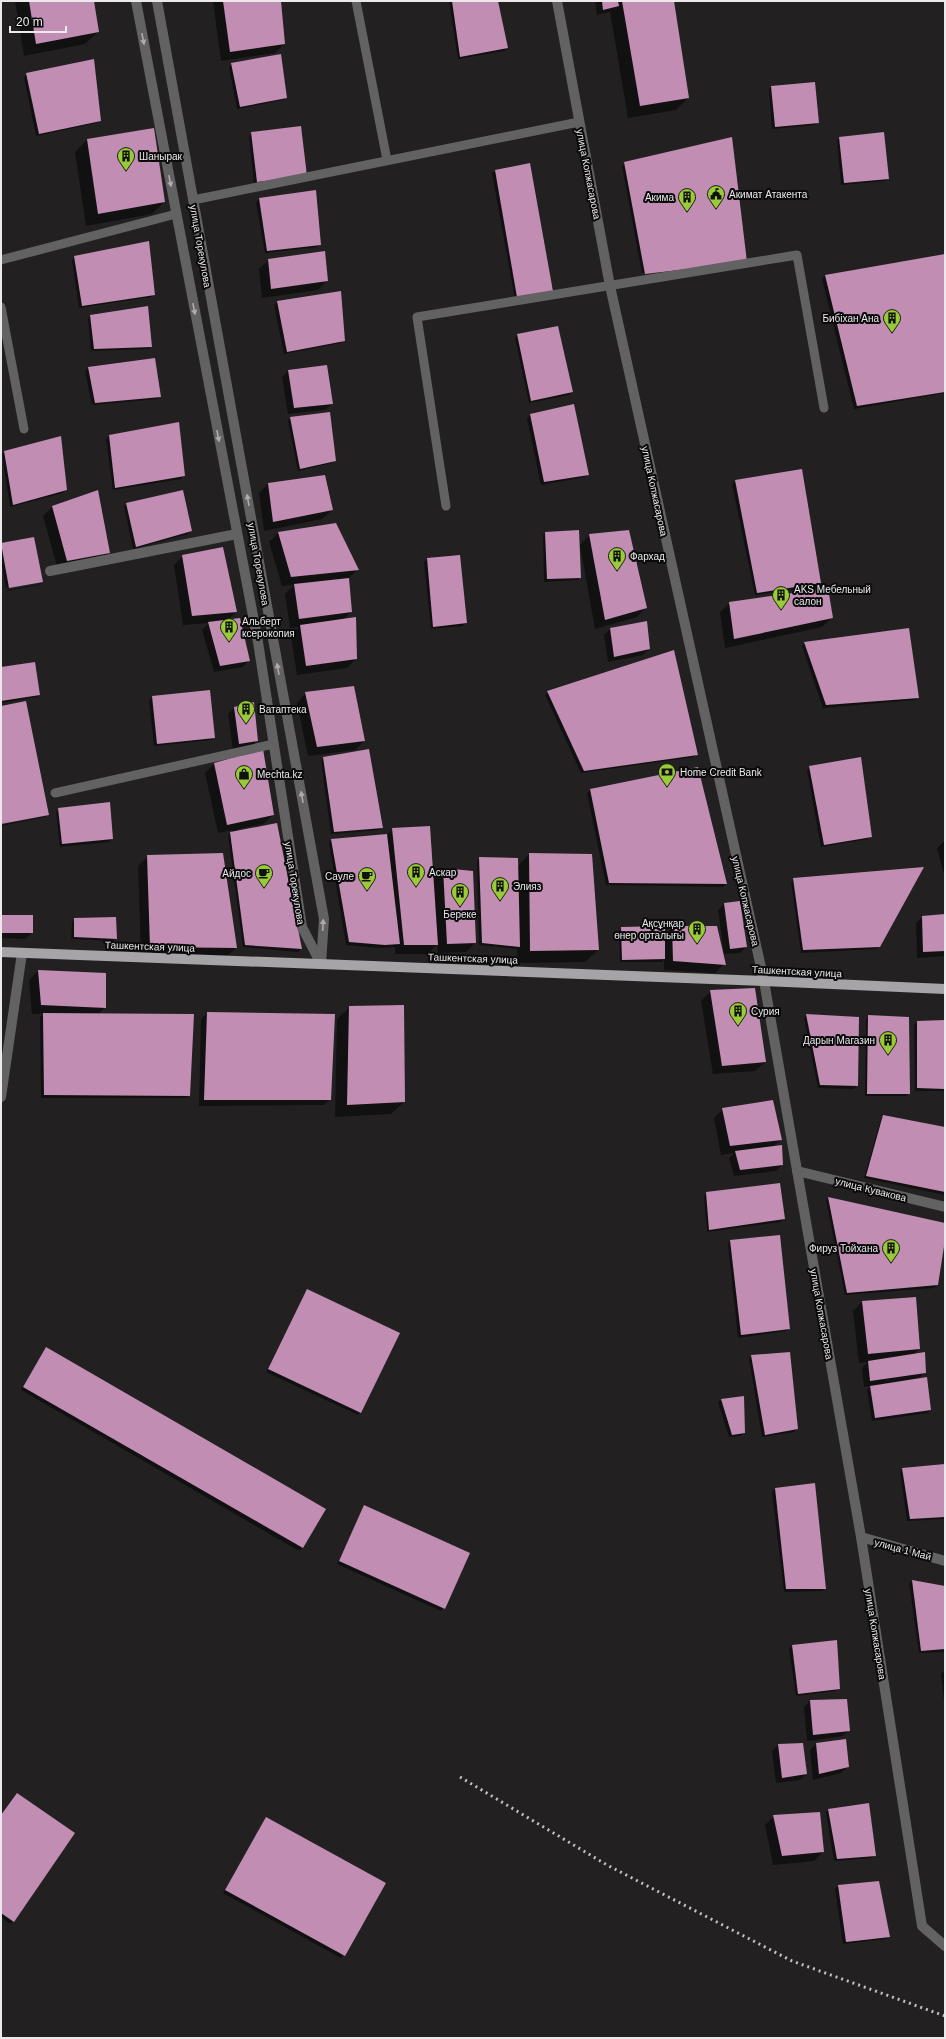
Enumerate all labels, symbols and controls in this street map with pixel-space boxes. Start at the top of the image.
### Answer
scale bar [10,8,66,34]
text: 20 m [16,15,43,29]
one-way arrow [141,33,147,45]
street label: улица Копжасарова [574,128,603,221]
building icon: Шанырак [116,146,136,171]
place label: Шанырак [139,151,183,162]
one-way arrow [167,175,173,187]
public building icon: Акимат Атакента [706,184,726,209]
building icon: Акима [677,187,697,212]
place label: Акимат Атакента [729,189,808,200]
place label: Акима [645,192,674,203]
street label: улица Торекулова [188,204,213,289]
one-way arrow [191,303,197,315]
building icon: Бибіхан Ана [882,308,902,333]
place label: Бибіхан Ана [822,313,879,324]
one-way arrow [215,430,221,442]
street label: улица Копжасарова [640,445,670,538]
one-way arrow [244,494,250,506]
street label: улица Торекулова [246,522,271,607]
building icon: Фархад [607,546,627,571]
place label: Фархад [630,551,665,562]
place label: AKS Мебельный салон [794,584,871,607]
building icon: AKS Мебельный салон [771,585,791,610]
place label: Альберт ксерокопия [242,616,295,639]
building icon: Альберт ксерокопия [219,617,239,642]
one-way arrow [275,663,281,676]
building icon: Ватаптека [236,699,256,724]
place label: Ватаптека [259,704,307,715]
bank icon: Home Credit Bank [657,762,677,787]
shop icon: Mechta.kz [234,764,254,789]
place label: Home Credit Bank [680,767,763,778]
place label: Mechta.kz [257,769,303,780]
one-way arrow [298,791,304,803]
street label: улица Торекулова [283,841,307,926]
street label: улица Копжасарова [730,855,761,947]
building icon: Аскар [406,862,426,887]
cafe icon: Айдос [254,863,274,888]
cafe icon: Сауле [357,866,377,891]
place label: Аскар [429,867,457,878]
place label: Айдос [222,868,251,879]
place label: Сауле [325,871,354,882]
building icon: Элияз [490,876,510,901]
place label: Элияз [513,881,542,892]
building icon: Береке [450,882,470,907]
place label: Береке [443,909,477,920]
place label: Ақсұнқар өнер орталығы [614,918,684,941]
one-way arrow [320,919,327,931]
building icon: Ақсұнқар өнер орталығы [687,919,707,944]
street label: Ташкентская улица [105,939,196,954]
street label: Ташкентская улица [428,951,519,966]
street label: Ташкентская улица [752,964,843,979]
building icon: Сурия [728,1001,748,1026]
place label: Сурия [751,1006,780,1017]
building icon: Дарын Магазин [878,1030,898,1055]
place label: Дарын Магазин [803,1035,875,1046]
street label: улица Кувакова [834,1175,908,1204]
building icon: Фируз Тойхана [881,1238,901,1263]
place label: Фируз Тойхана [809,1243,878,1254]
street label: улица Копжасарова [808,1268,835,1361]
street label: улица 1 Май [873,1537,932,1562]
street label: улица Копжасарова [863,1588,888,1681]

